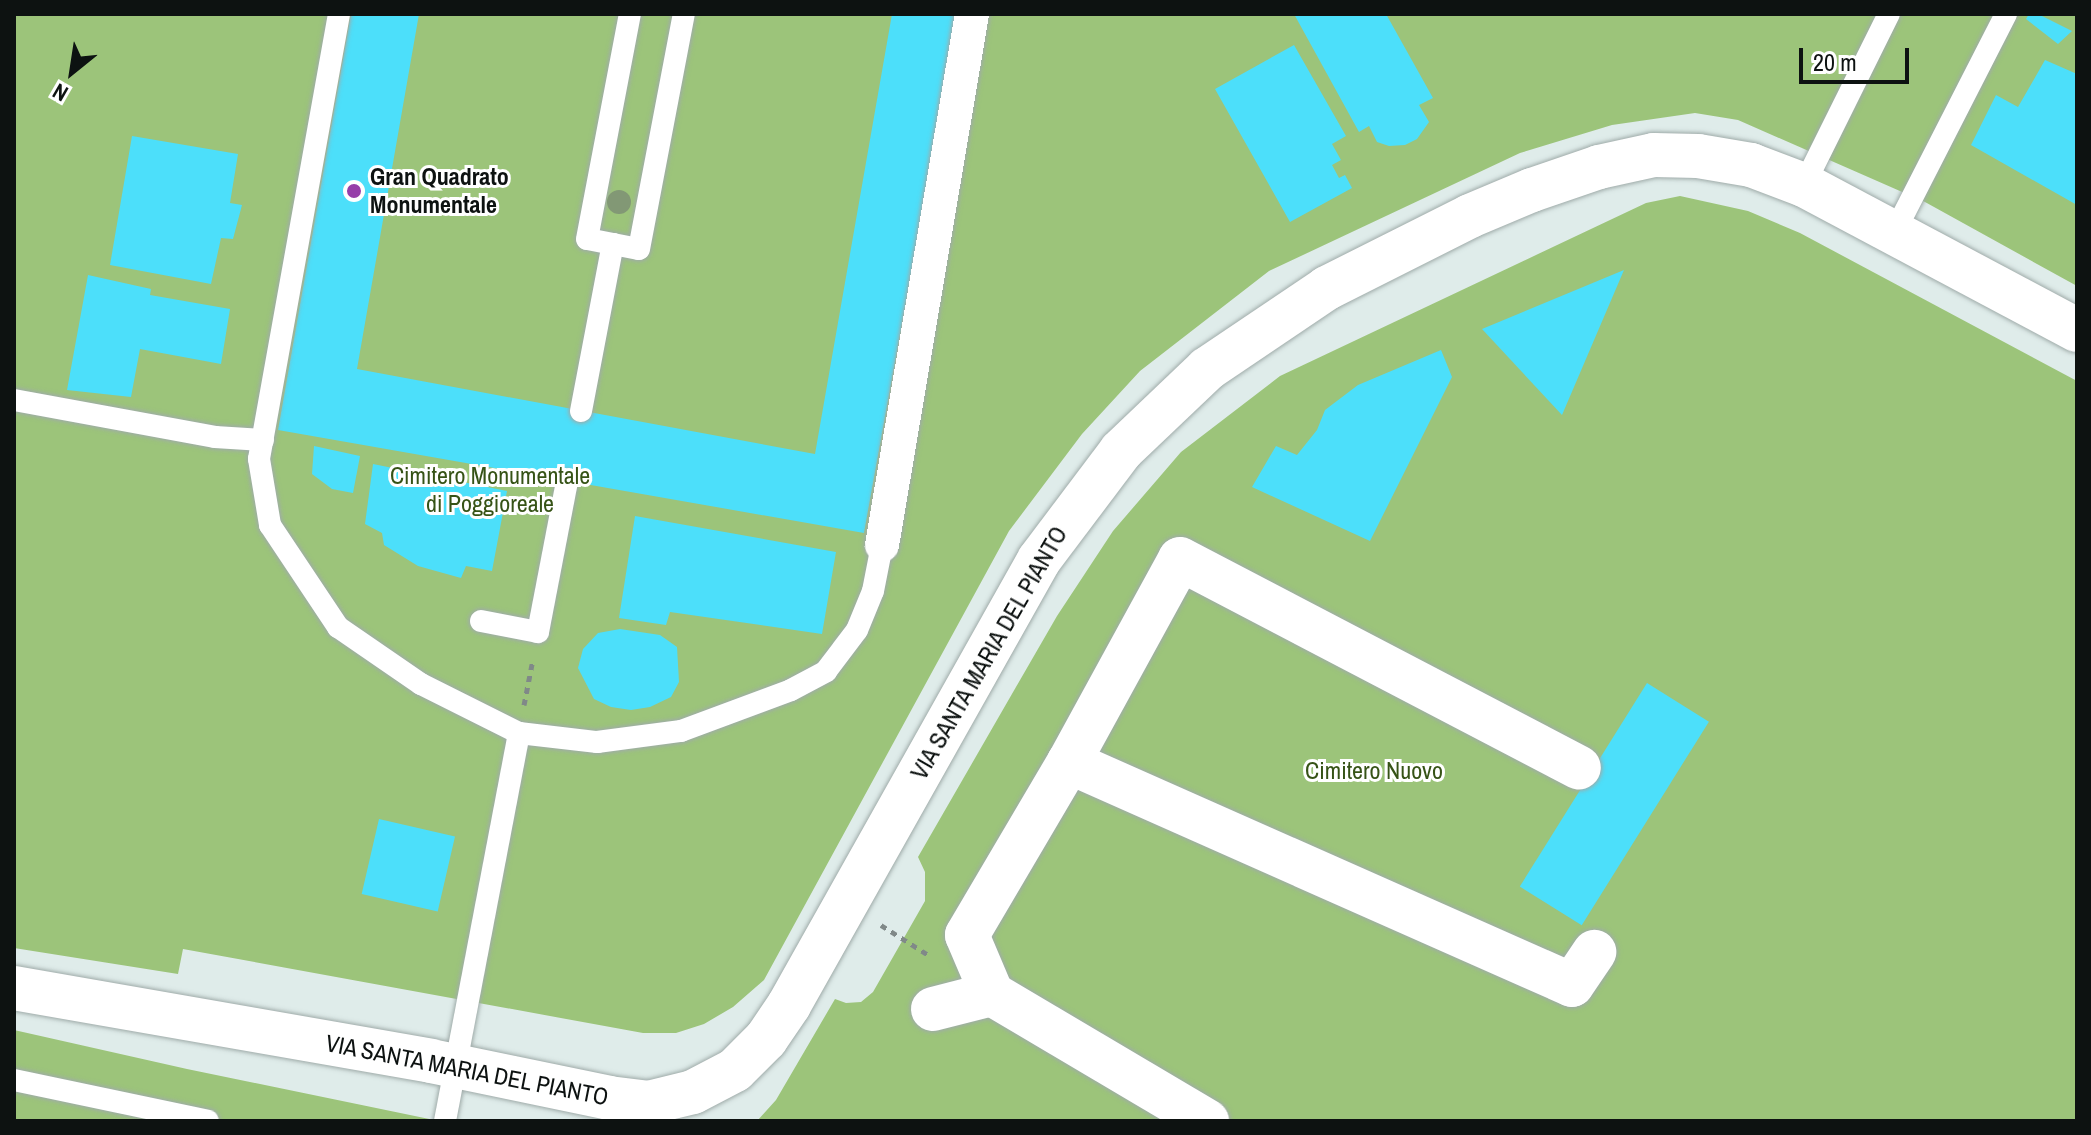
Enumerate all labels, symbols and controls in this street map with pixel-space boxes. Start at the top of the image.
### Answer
north arrow [32,32,112,112]
scale bar [1803,32,1913,82]
text: 20 m [1813,46,1857,78]
text: N [47,77,73,109]
place label: Gran Quadrato Monumentale [370,163,509,219]
marker: Gran Quadrato Monumentale [345,182,363,200]
park label: Cimitero Monumentale di Poggioreale [390,462,590,518]
street label: VIA SANTA MARIA DEL PIANTO [904,520,1074,786]
park label: Cimitero Nuovo [1305,757,1443,785]
street label: VIA SANTA MARIA DEL PIANTO [321,1028,613,1112]

